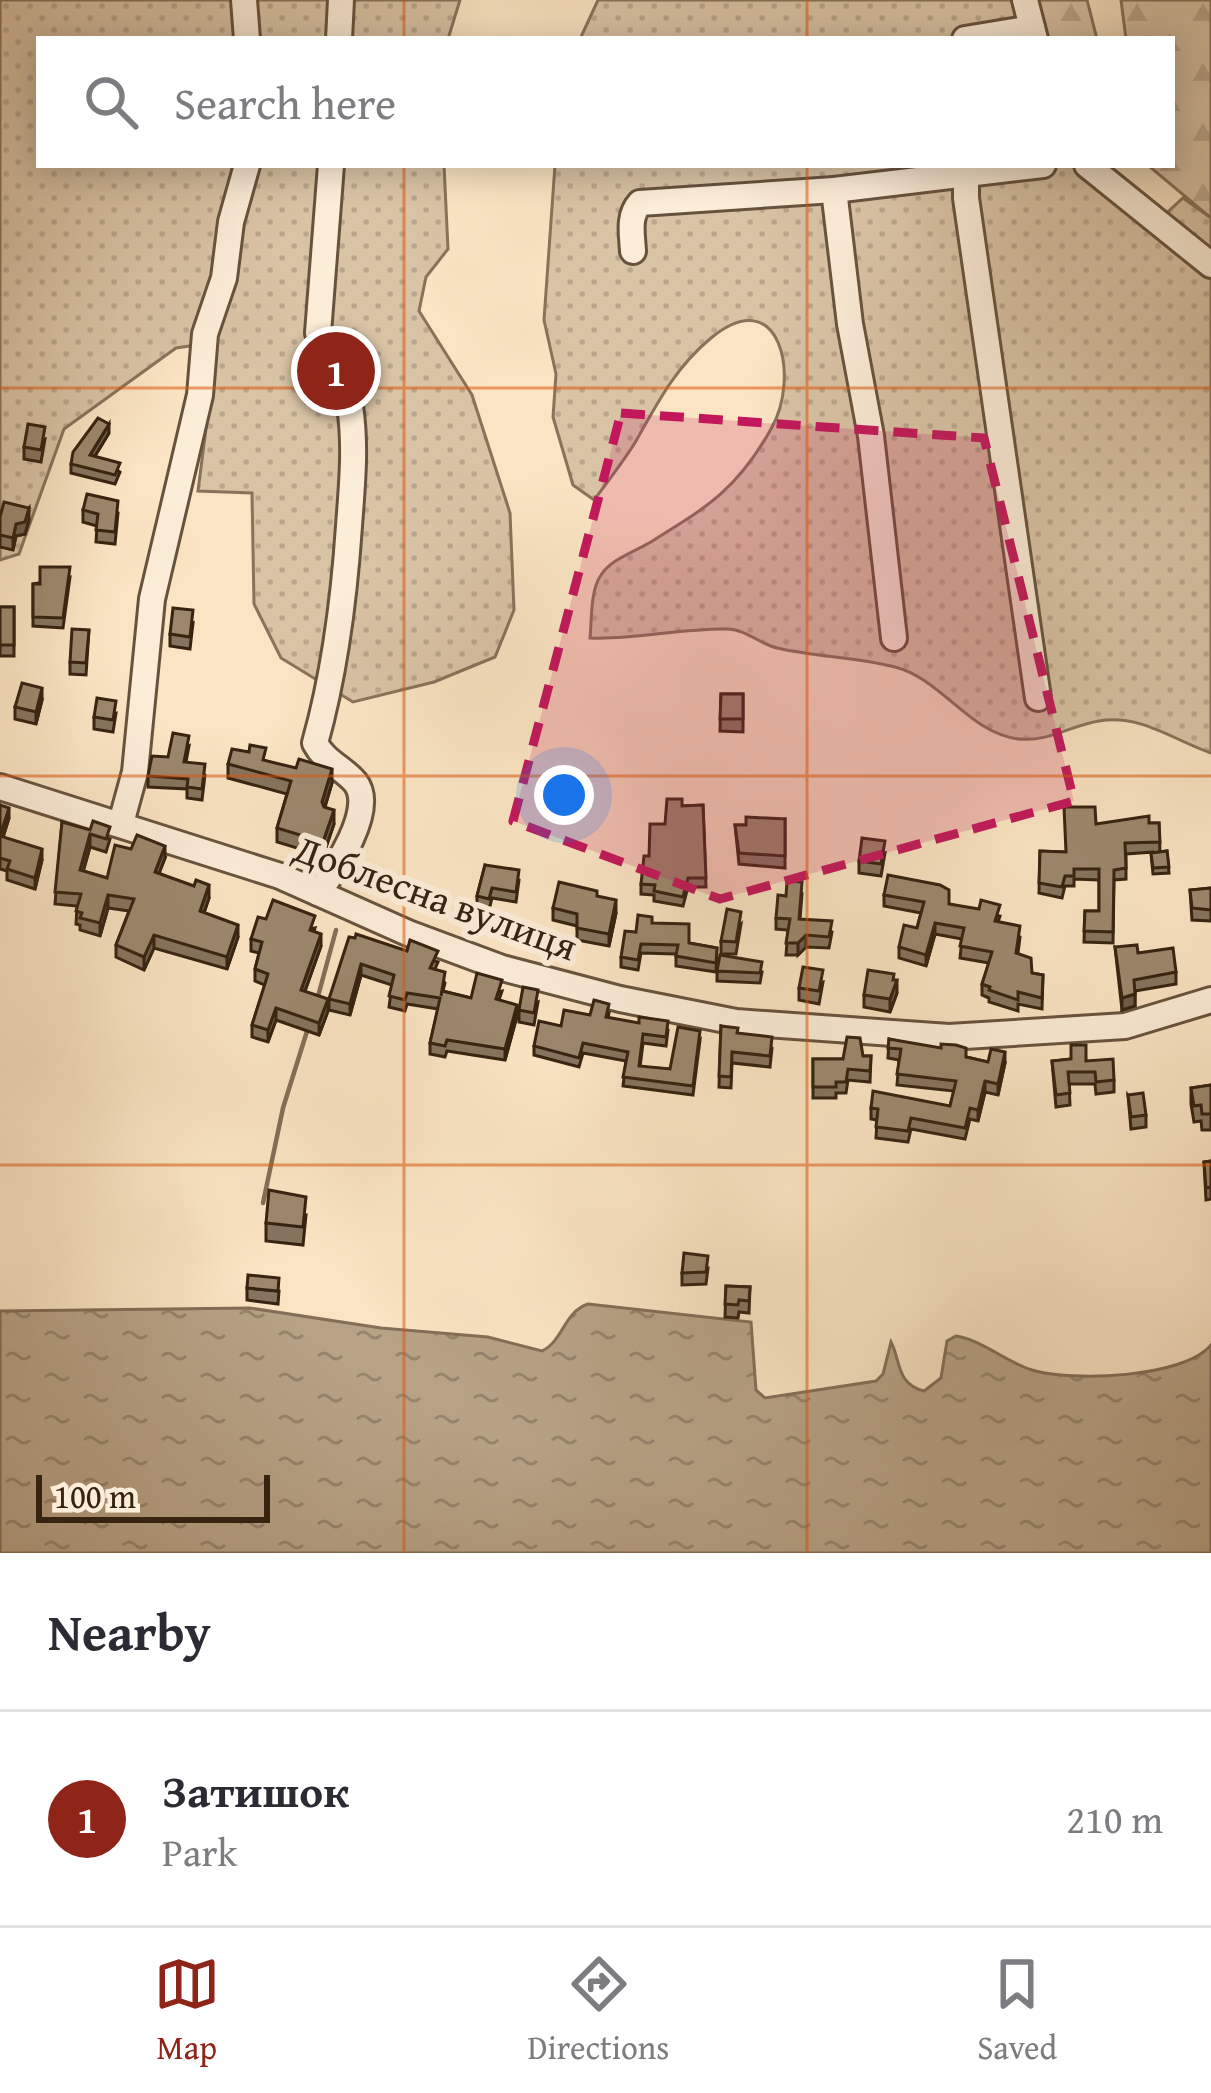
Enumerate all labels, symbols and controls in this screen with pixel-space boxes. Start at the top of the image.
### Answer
search box [36,36,1175,168]
icon: search [78,69,144,135]
text: Search here [174,70,396,135]
pin: 1 [297,326,375,416]
your location [534,765,594,825]
street label: Доблесна вулиця [286,819,586,974]
scale bar [36,1469,270,1522]
text: 100 m [54,1472,136,1520]
text: Nearby [48,1594,211,1669]
text: Затишок [162,1758,349,1823]
text: 1 [77,1790,97,1847]
text: 210 m [1066,1790,1163,1847]
text: Park [162,1823,237,1880]
tab: Map [154,1951,220,2071]
tab: Directions [528,1951,669,2071]
tab: Saved [977,1951,1057,2071]

